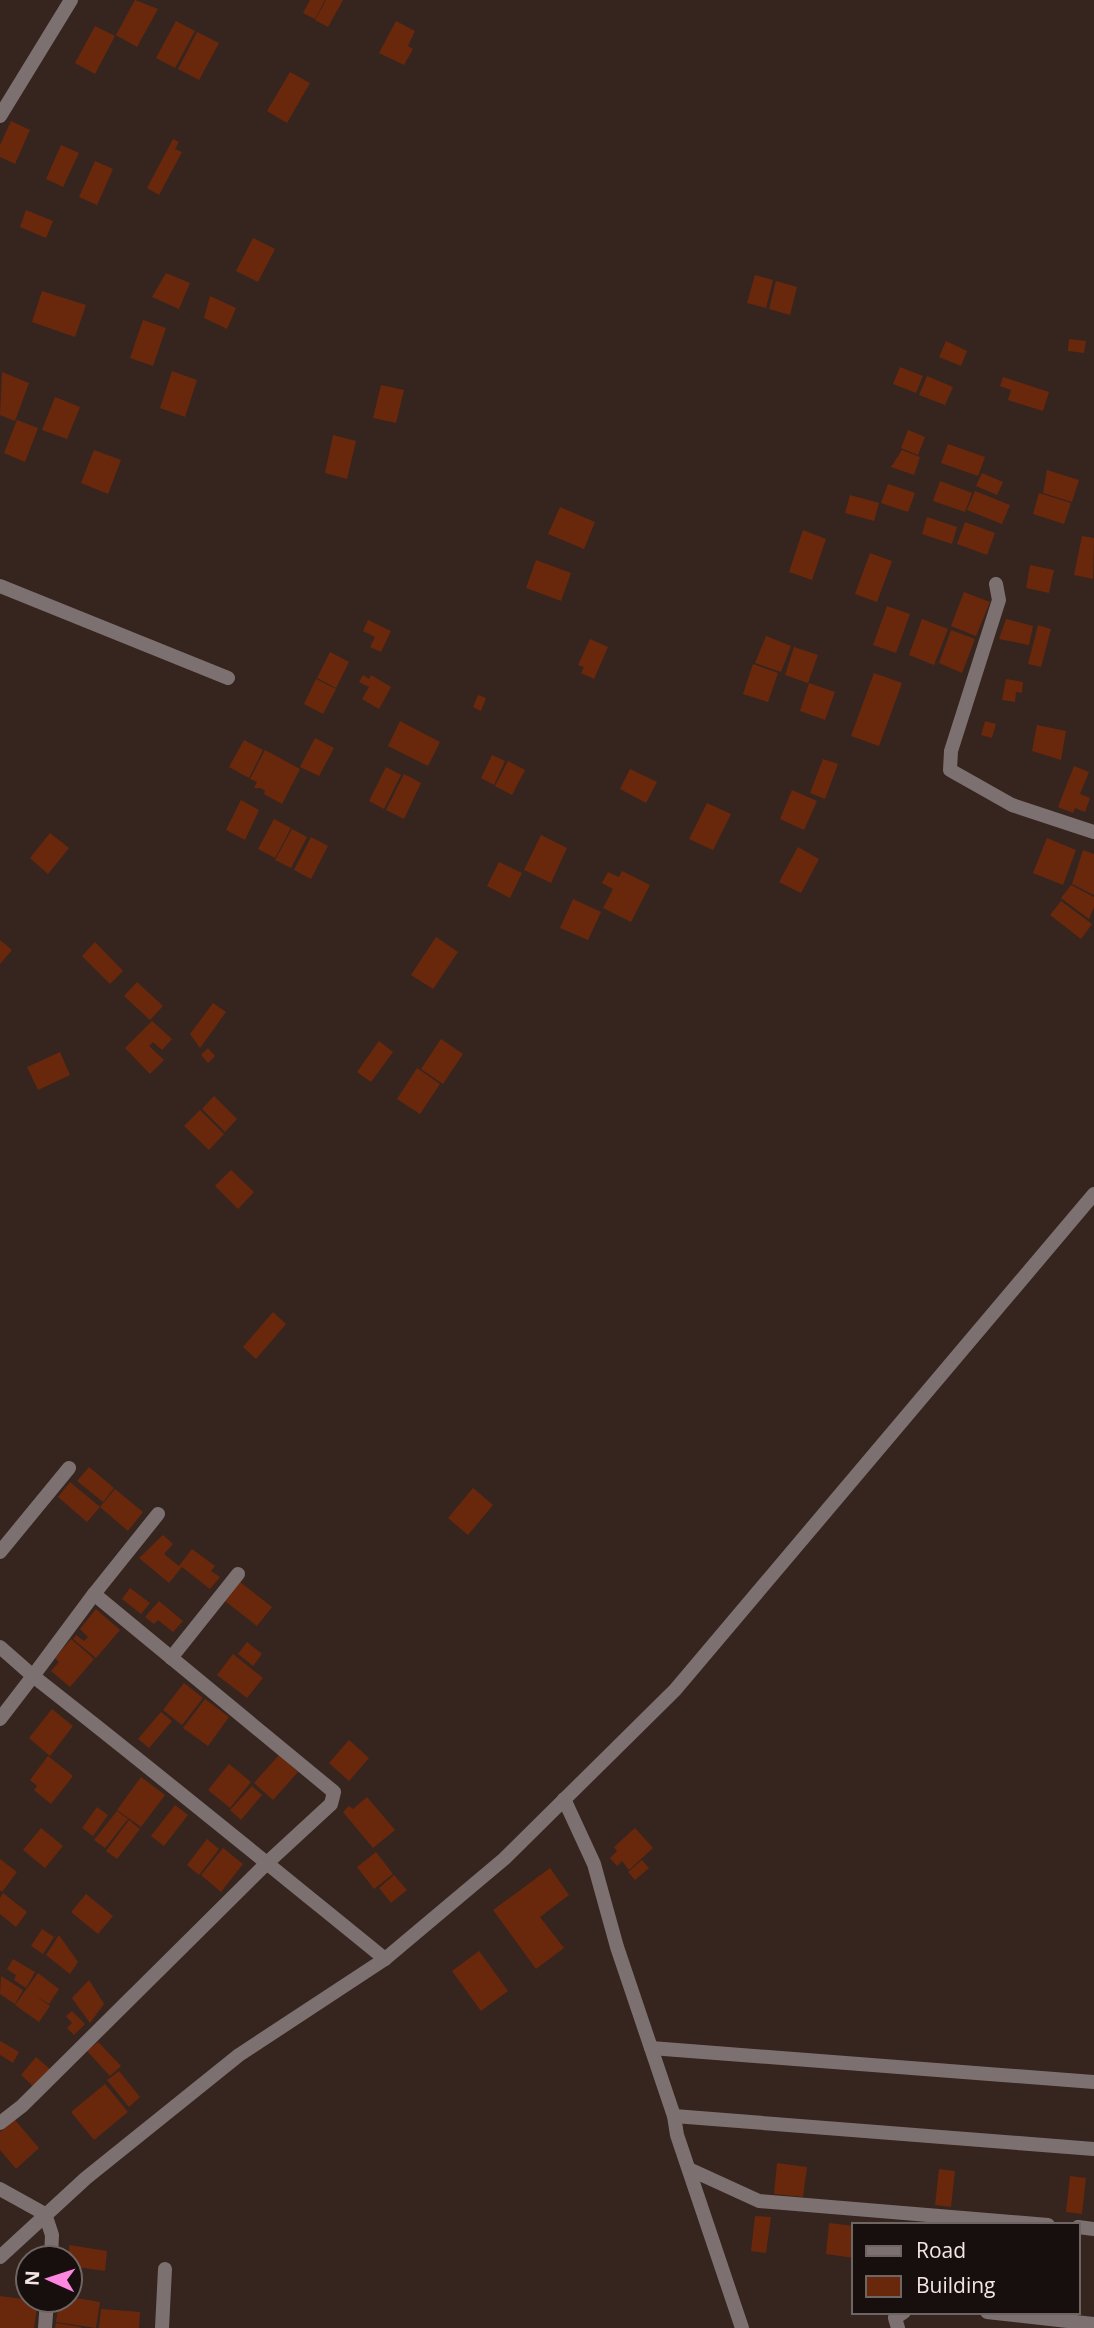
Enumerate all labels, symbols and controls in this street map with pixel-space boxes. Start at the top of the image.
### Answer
legend [852,2223,1080,2314]
text: Road [916,2236,966,2264]
north arrow [14,2244,84,2314]
text: N [19,2270,45,2287]
text: Building [916,2271,995,2299]

